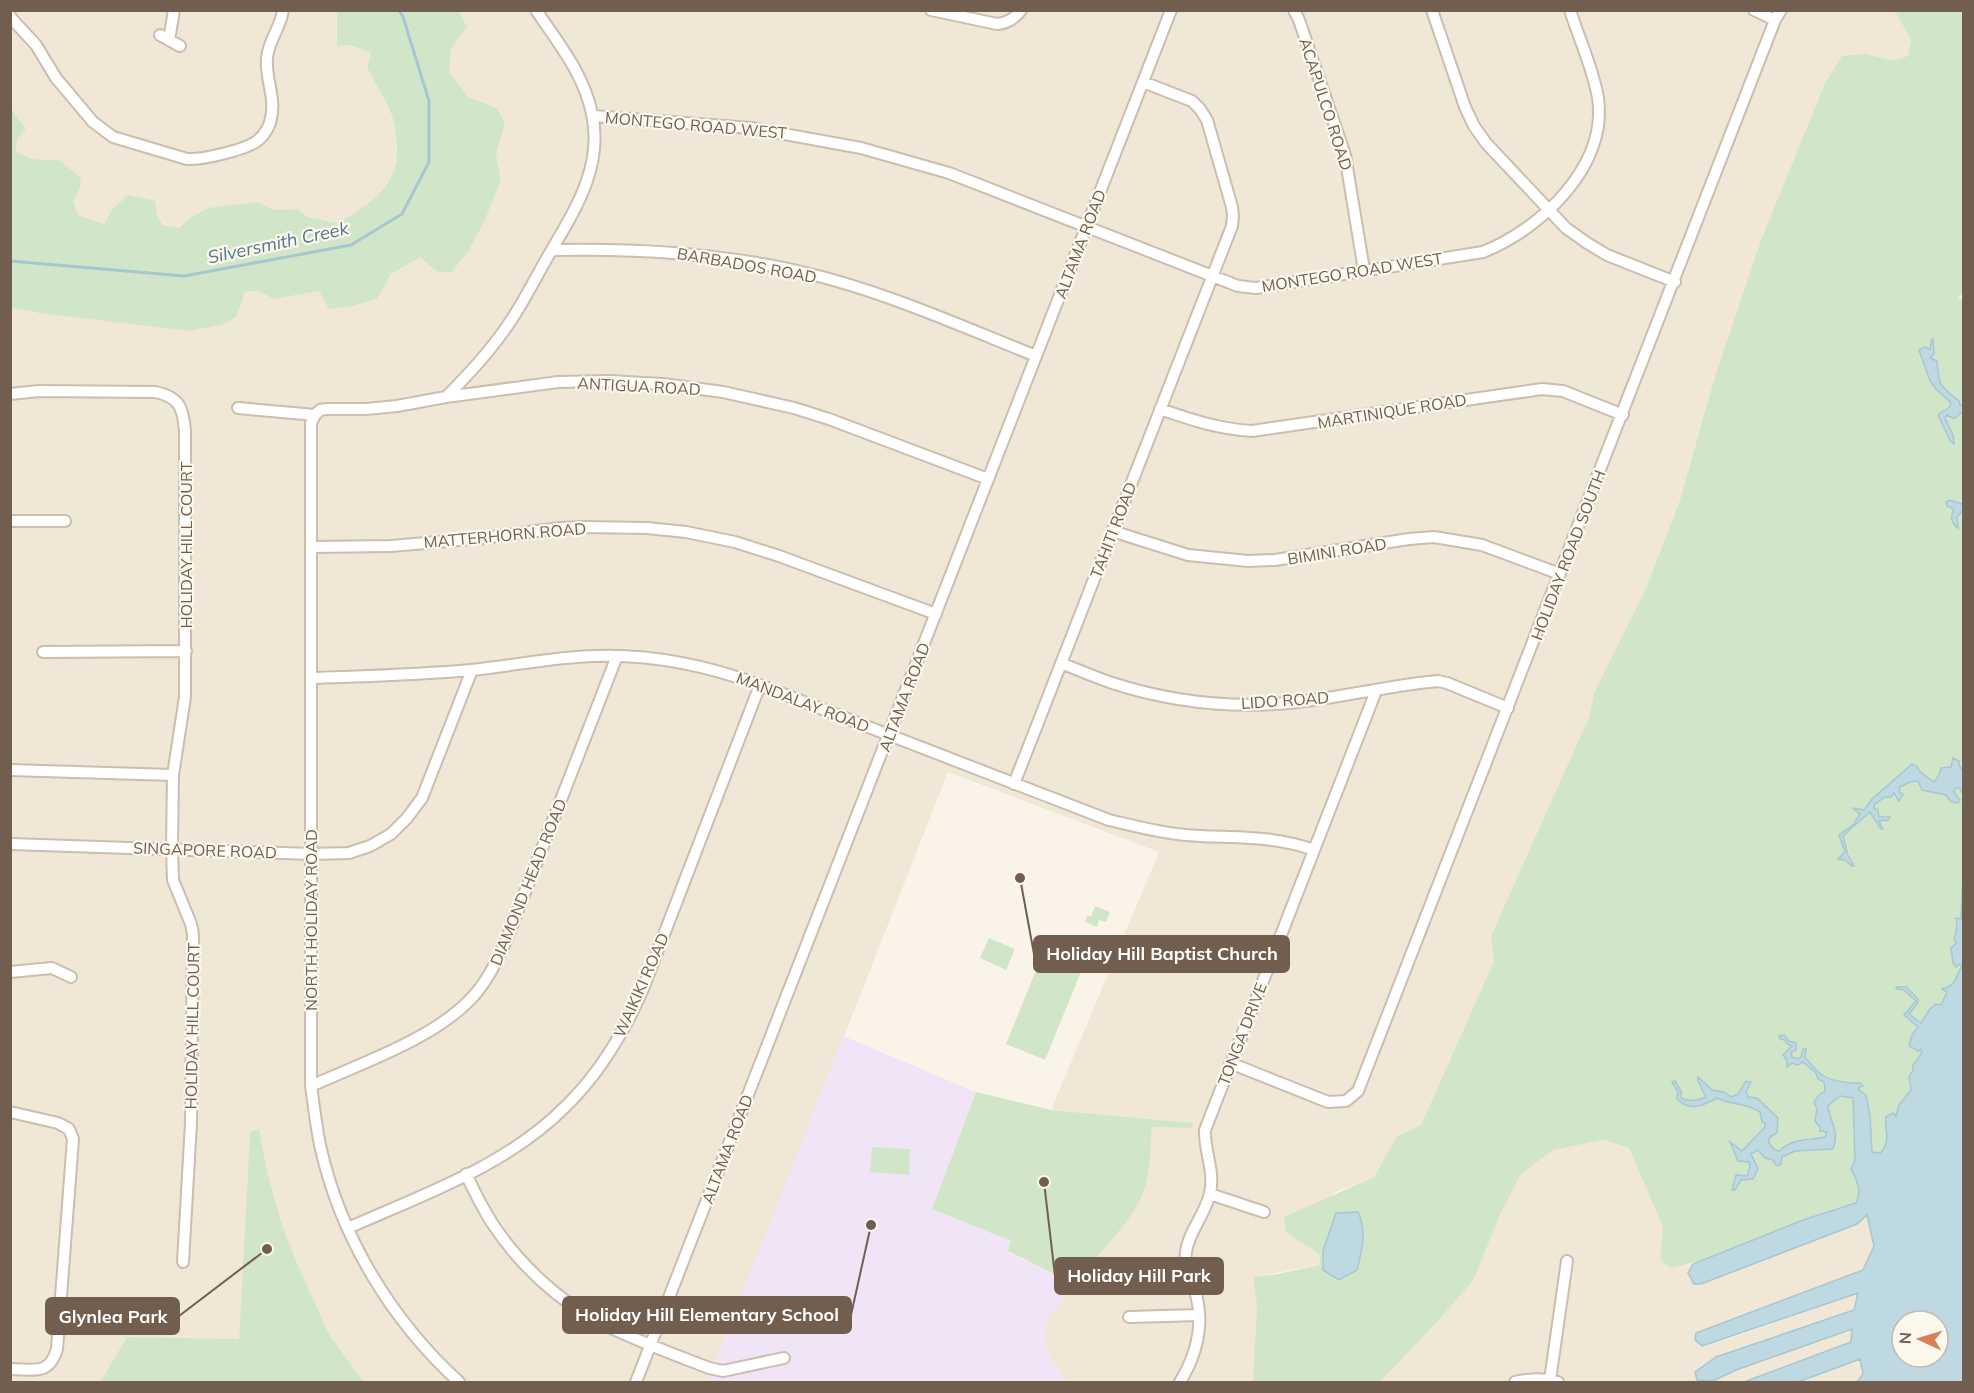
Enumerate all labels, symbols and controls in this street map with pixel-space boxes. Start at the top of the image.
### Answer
street label: ACAPULCO ROAD [1295,35,1357,173]
street label: MONTEGO ROAD WEST [604,107,788,143]
street label: ALTAMA ROAD [1050,187,1110,301]
water label: Silversmith Creek [205,216,351,269]
street label: BARBADOS ROAD [676,243,818,287]
street label: MONTEGO ROAD WEST [1260,248,1444,296]
street label: ANTIGUA ROAD [577,373,701,399]
street label: MARTINIQUE ROAD [1316,389,1468,433]
street label: HOLIDAY HILL COURT [176,461,196,628]
street label: HOLIDAY ROAD SOUTH [1526,467,1610,643]
street label: TAHITI ROAD [1085,479,1141,581]
street label: MATTERHORN ROAD [423,518,587,552]
street label: BIMINI ROAD [1286,533,1388,569]
street label: ALTAMA ROAD [874,640,934,754]
street label: MANDALAY ROAD [734,667,872,737]
street label: LIDO ROAD [1240,687,1330,713]
street label: DIAMOND HEAD ROAD [485,796,571,968]
street label: NORTH HOLIDAY ROAD [301,829,321,1011]
street label: SINGAPORE ROAD [133,837,277,863]
street label: WAIKIKI ROAD [609,930,673,1040]
callout: Holiday Hill Baptist Church [1034,936,1289,972]
street label: HOLIDAY HILL COURT [181,942,203,1110]
text: Holiday Hill Baptist Church [1046,942,1278,965]
street label: TONGA DRIVE [1213,980,1271,1088]
street label: ALTAMA ROAD [697,1092,757,1206]
callout: Holiday Hill Park [1055,1258,1223,1294]
text: Holiday Hill Park [1067,1264,1212,1287]
callout: Holiday Hill Elementary School [563,1297,851,1333]
callout: Glynlea Park [46,1298,179,1334]
text: Holiday Hill Elementary School [575,1303,839,1326]
text: Glynlea Park [58,1305,169,1328]
north arrow [1890,1309,1950,1369]
text: N [1895,1331,1915,1345]

